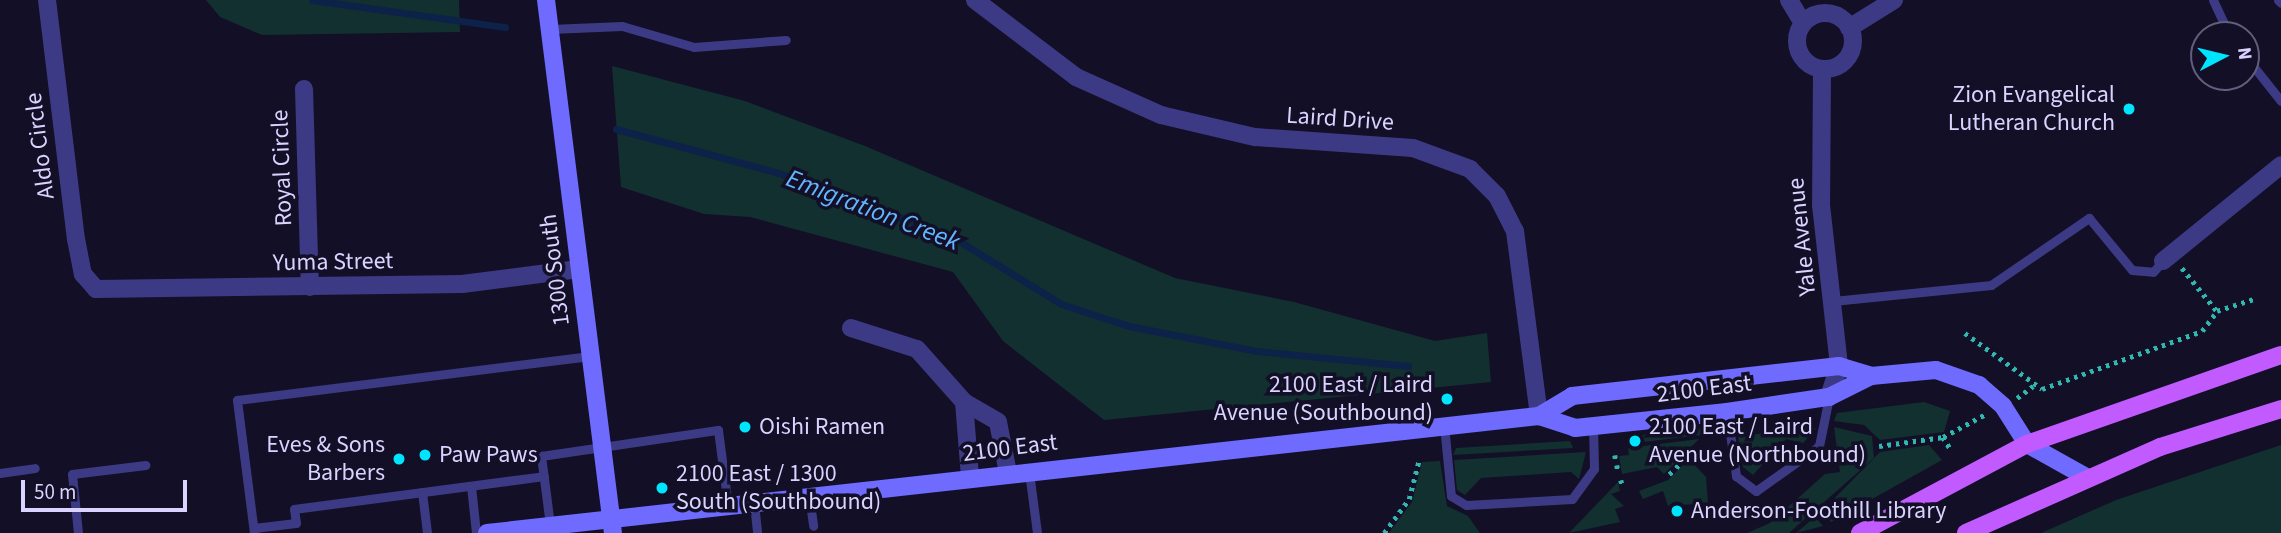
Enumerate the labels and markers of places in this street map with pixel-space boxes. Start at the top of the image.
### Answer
place label: Zion Evangelical Lutheran Church [1948,81,2115,137]
marker: Zion Evangelical Lutheran Church [2121,101,2137,117]
place label: 2100 East / Laird Avenue (Southbound) [1214,371,1433,427]
marker: 2100 East / Laird Avenue (Southbound) [1439,391,1455,407]
place label: Oishi Ramen [759,413,885,441]
place label: 2100 East / Laird Avenue (Northbound) [1649,413,1866,469]
marker: Oishi Ramen [737,419,753,435]
place label: Eves & Sons Barbers [266,431,385,487]
marker: 2100 East / Laird Avenue (Northbound) [1627,433,1643,449]
place label: Paw Paws [439,441,538,469]
marker: Paw Paws [417,447,433,463]
marker: Eves & Sons Barbers [391,451,407,467]
place label: 2100 East / 1300 South (Southbound) [676,460,881,516]
marker: 2100 East / 1300 South (Southbound) [654,480,670,496]
place label: Anderson-Foothill Library [1691,497,1946,525]
marker: Anderson-Foothill Library [1669,503,1685,519]

